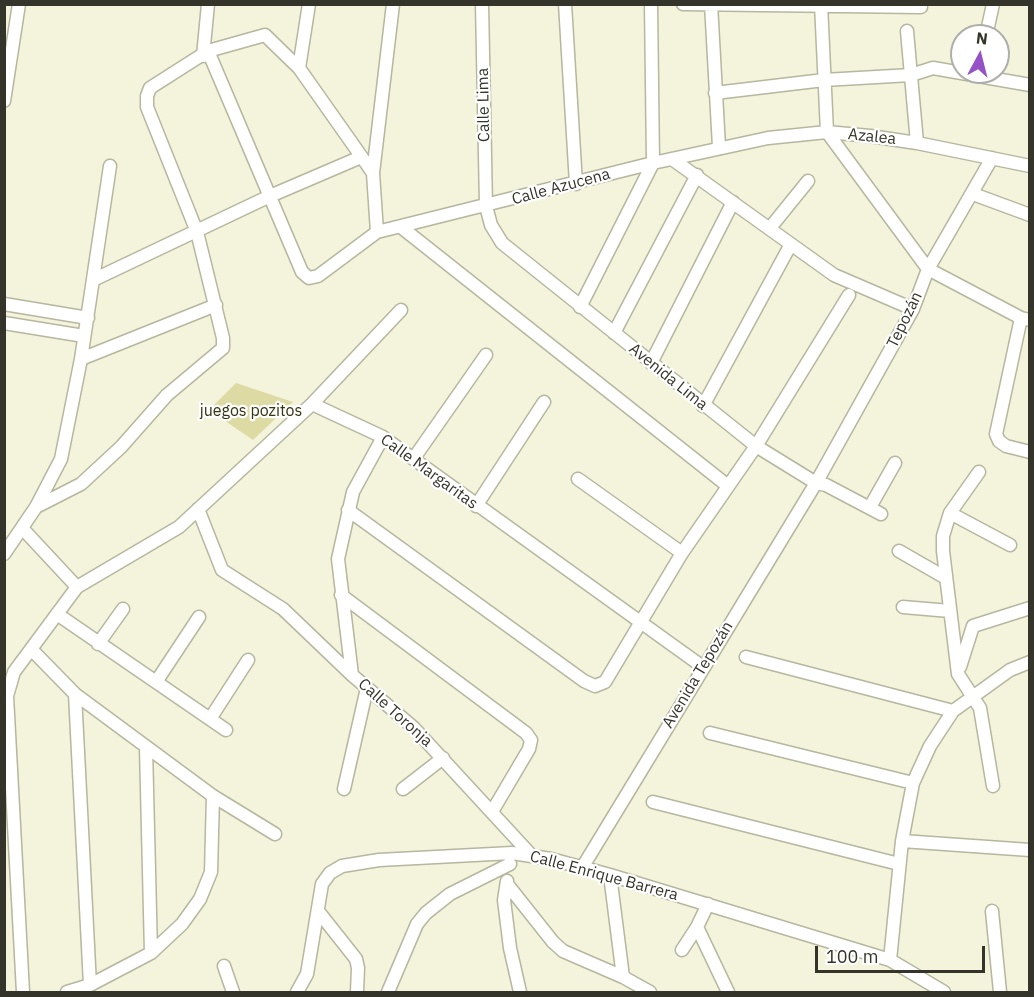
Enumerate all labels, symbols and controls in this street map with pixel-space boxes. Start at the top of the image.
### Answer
north arrow [950,24,1010,84]
text: N [975,27,989,49]
street label: Calle Lima [474,68,494,142]
street label: Azalea [847,125,897,149]
street label: Calle Azucena [510,165,612,209]
street label: Tepozán [883,289,927,351]
street label: Avenida Lima [625,339,711,415]
park label: juegos pozitos [200,401,302,421]
street label: Calle Margaritas [377,430,481,514]
street label: Avenida Tepozán [659,618,737,732]
street label: Calle Toronja [354,675,436,751]
street label: Calle Enrique Barrera [528,847,680,905]
scale bar [818,934,988,972]
text: 100 m [826,945,878,968]

